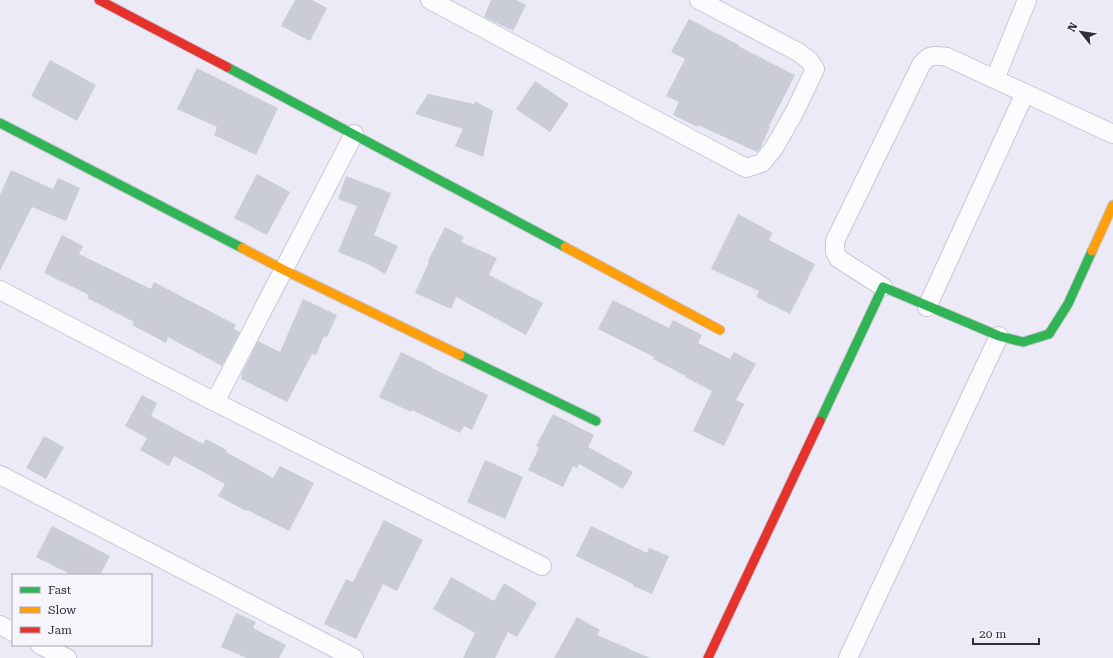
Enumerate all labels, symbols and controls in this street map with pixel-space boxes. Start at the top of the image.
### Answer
north arrow [1061,12,1101,52]
text: N [1065,20,1081,34]
legend [12,574,152,646]
text: Fast [48,583,72,597]
text: Slow [48,603,76,617]
scale bar [973,620,1039,646]
text: Jam [48,623,72,637]
text: 20 m [979,627,1006,641]

